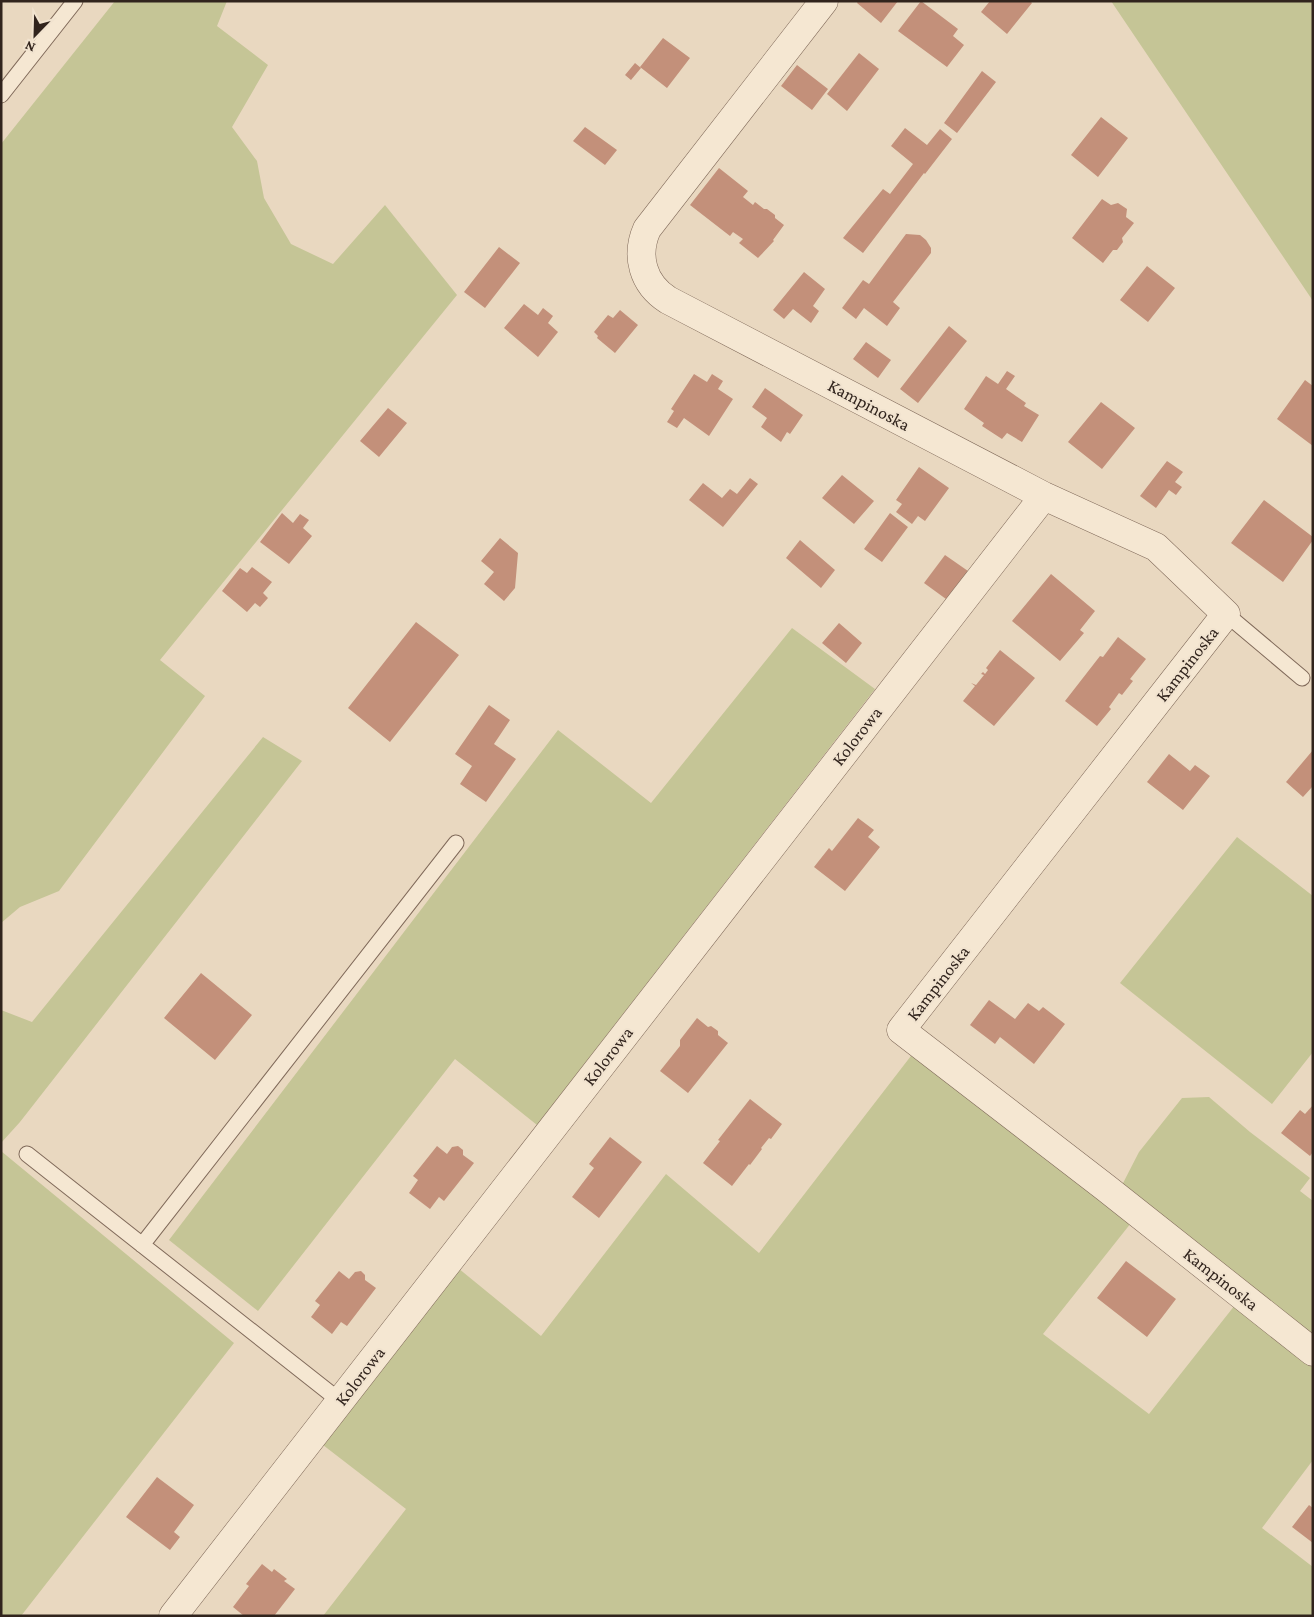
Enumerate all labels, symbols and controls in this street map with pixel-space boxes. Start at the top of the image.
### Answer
north arrow [10,10,60,60]
text: N [22,38,37,56]
street label: Kampinoska [825,375,913,435]
street label: Kampinoska [1152,623,1222,705]
street label: Kolorowa [828,703,886,769]
street label: Kampinoska [903,942,973,1024]
street label: Kolorowa [579,1023,637,1089]
street label: Kampinoska [1180,1244,1262,1314]
street label: Kolorowa [331,1343,389,1409]

